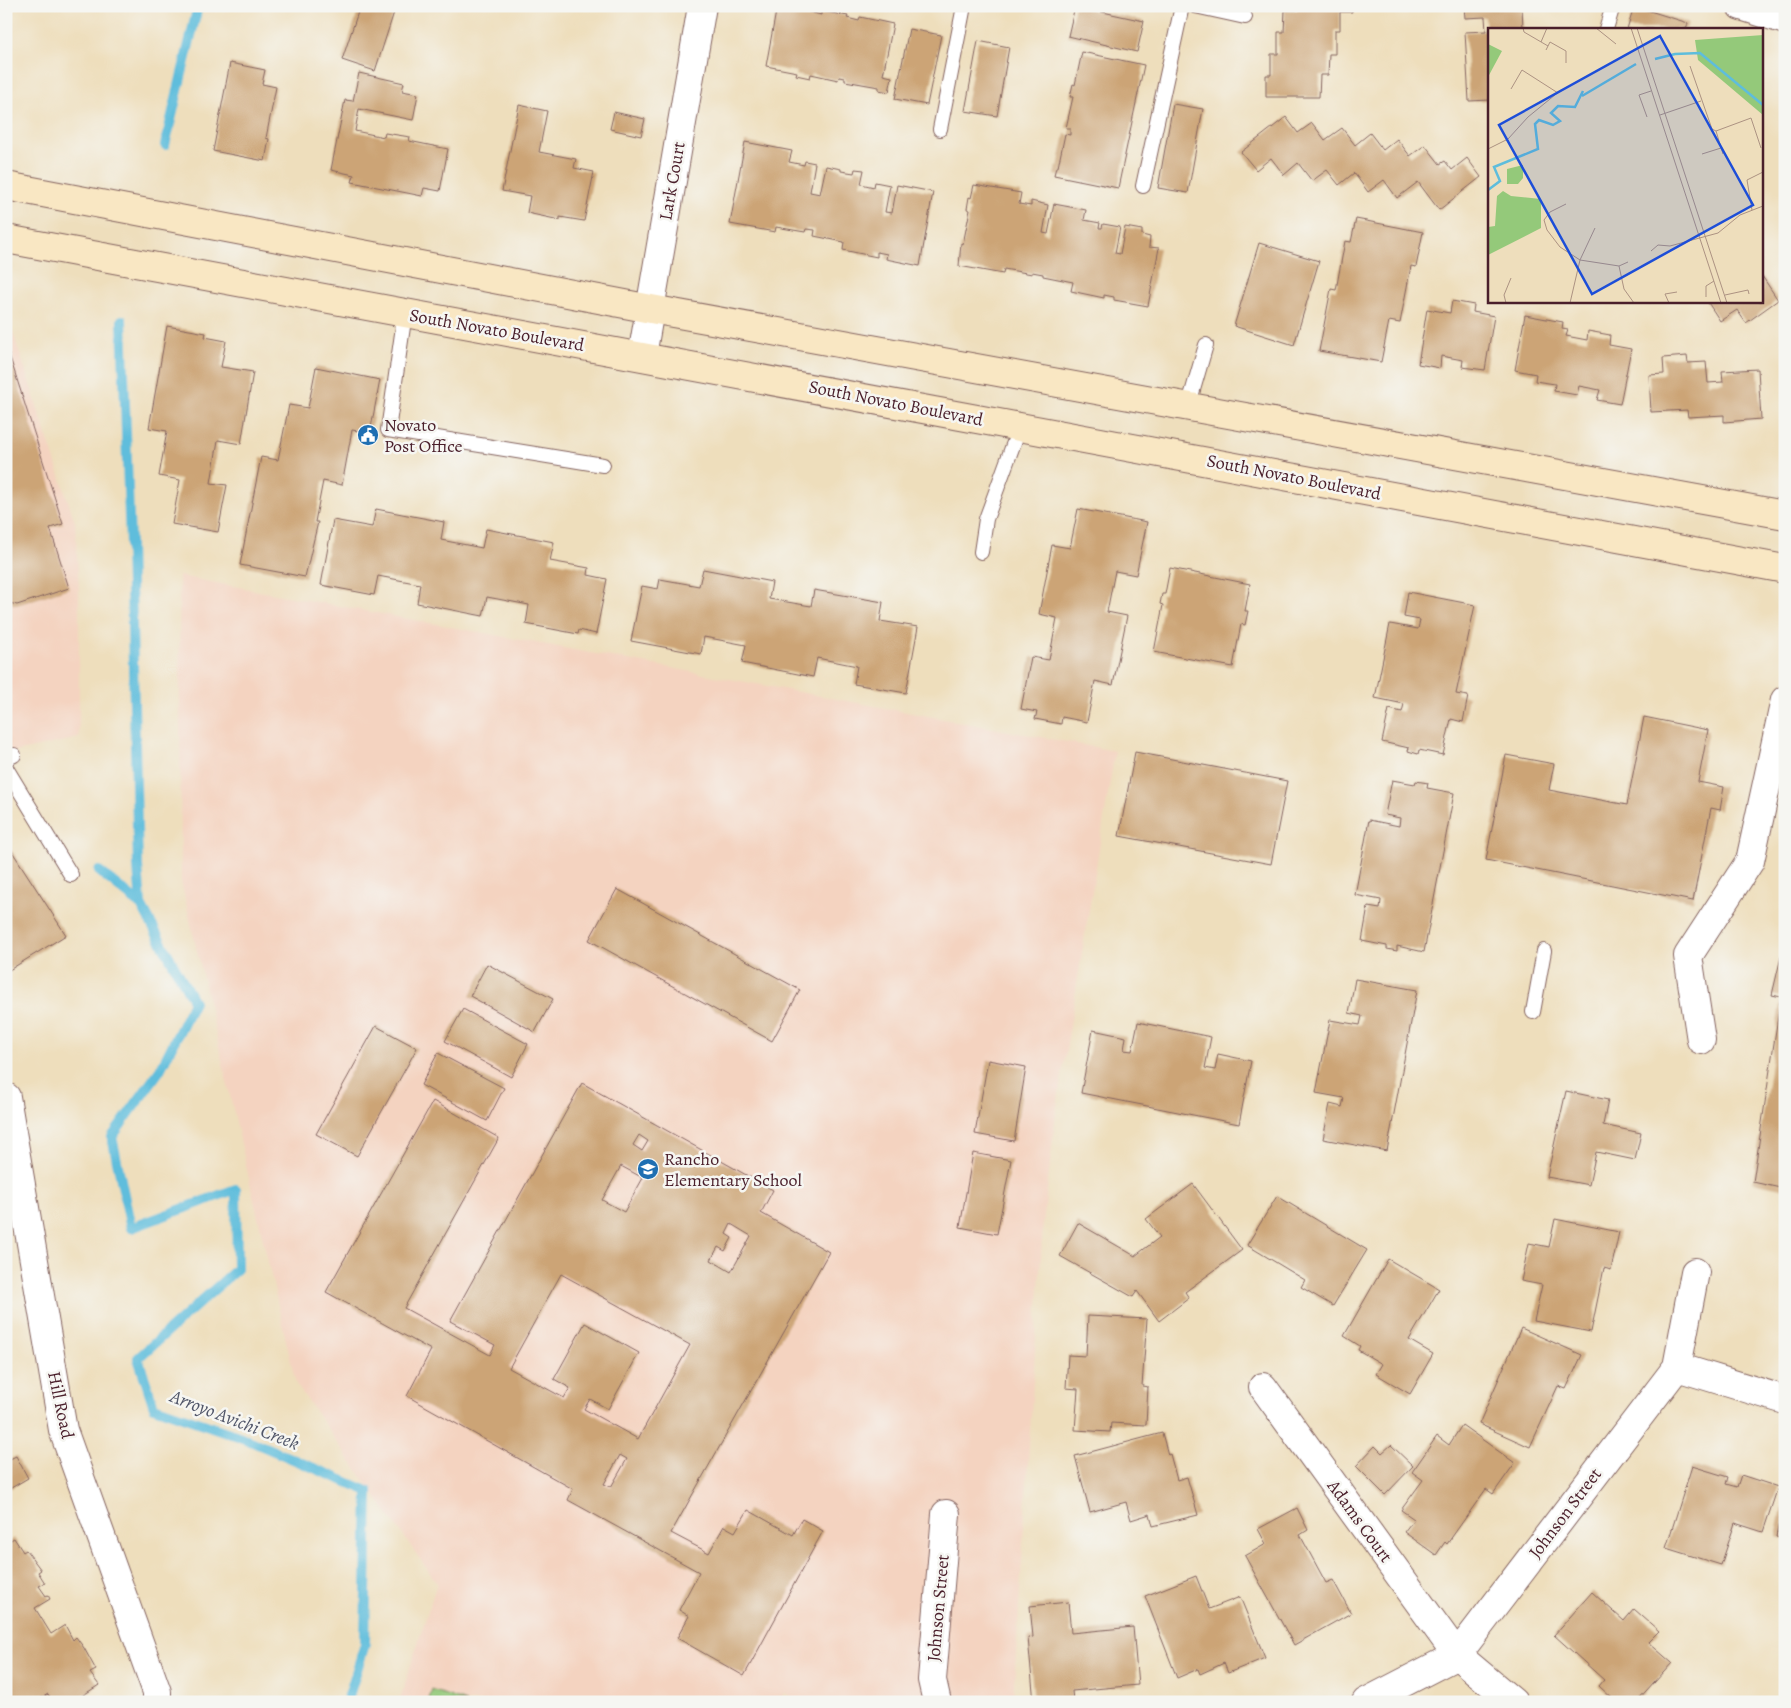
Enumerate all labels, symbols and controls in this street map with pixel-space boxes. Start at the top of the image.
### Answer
inset map [1488,28,1764,302]
street label: Lark Court [653,140,691,222]
street label: South Novato Boulevard [408,303,587,357]
street label: South Novato Boulevard [807,374,986,432]
place label: Novato Post Office [384,413,463,458]
public building icon: Novato Post Office [356,423,380,447]
street label: South Novato Boulevard [1205,448,1384,506]
place label: Rancho Elementary School [664,1147,802,1192]
school or university icon: Rancho Elementary School [636,1157,660,1181]
street label: Hill Road [42,1369,80,1441]
water label: Arroyo Avichi Creek [165,1383,303,1456]
street label: Johnson Street [1523,1463,1607,1563]
street label: Adams Court [1321,1474,1398,1567]
street label: Johnson Street [921,1553,955,1663]

